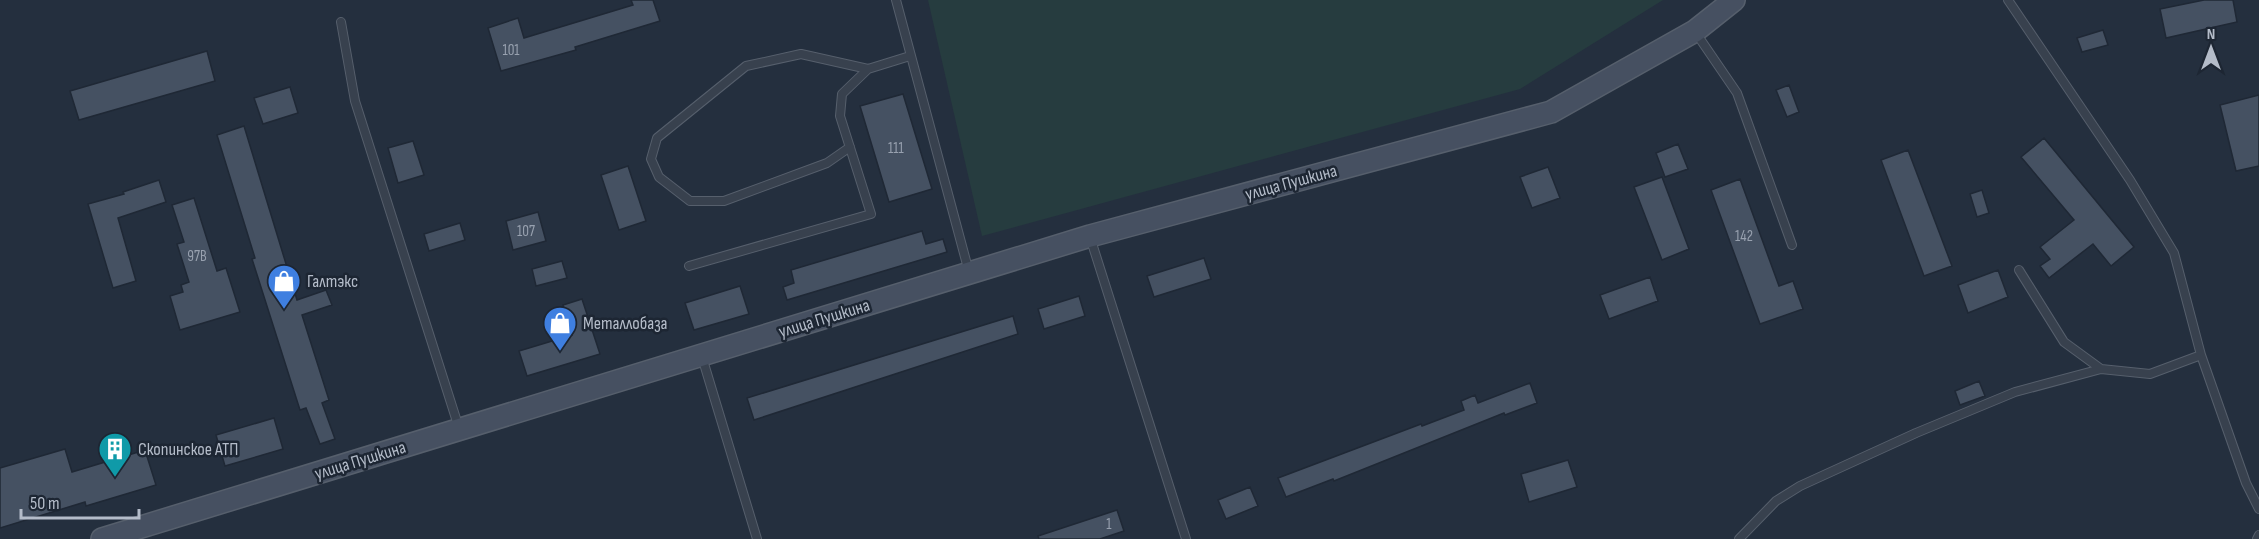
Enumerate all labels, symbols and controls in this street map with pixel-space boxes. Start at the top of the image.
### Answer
north arrow [2181,18,2241,78]
text: N [2207,25,2215,44]
house number: 101 [502,41,520,60]
house number: 111 [888,139,905,158]
street label: улица Пушкина [1243,160,1339,205]
house number: 107 [517,222,535,241]
house number: 142 [1735,227,1753,246]
house number: 97В [187,247,207,266]
shop icon: Галтэкс [266,263,302,310]
place label: Галтэкс [307,271,358,292]
street label: улица Пушкина [776,295,872,342]
shop icon: Металлобаза [542,305,578,352]
place label: Металлобаза [583,313,668,334]
building icon: Скопинское АТП [97,431,133,478]
street label: улица Пушкина [312,437,408,484]
place label: Скопинское АТП [138,439,238,460]
scale bar [21,482,140,520]
text: 50 m [30,493,60,514]
house number: 1 [1106,515,1112,534]

